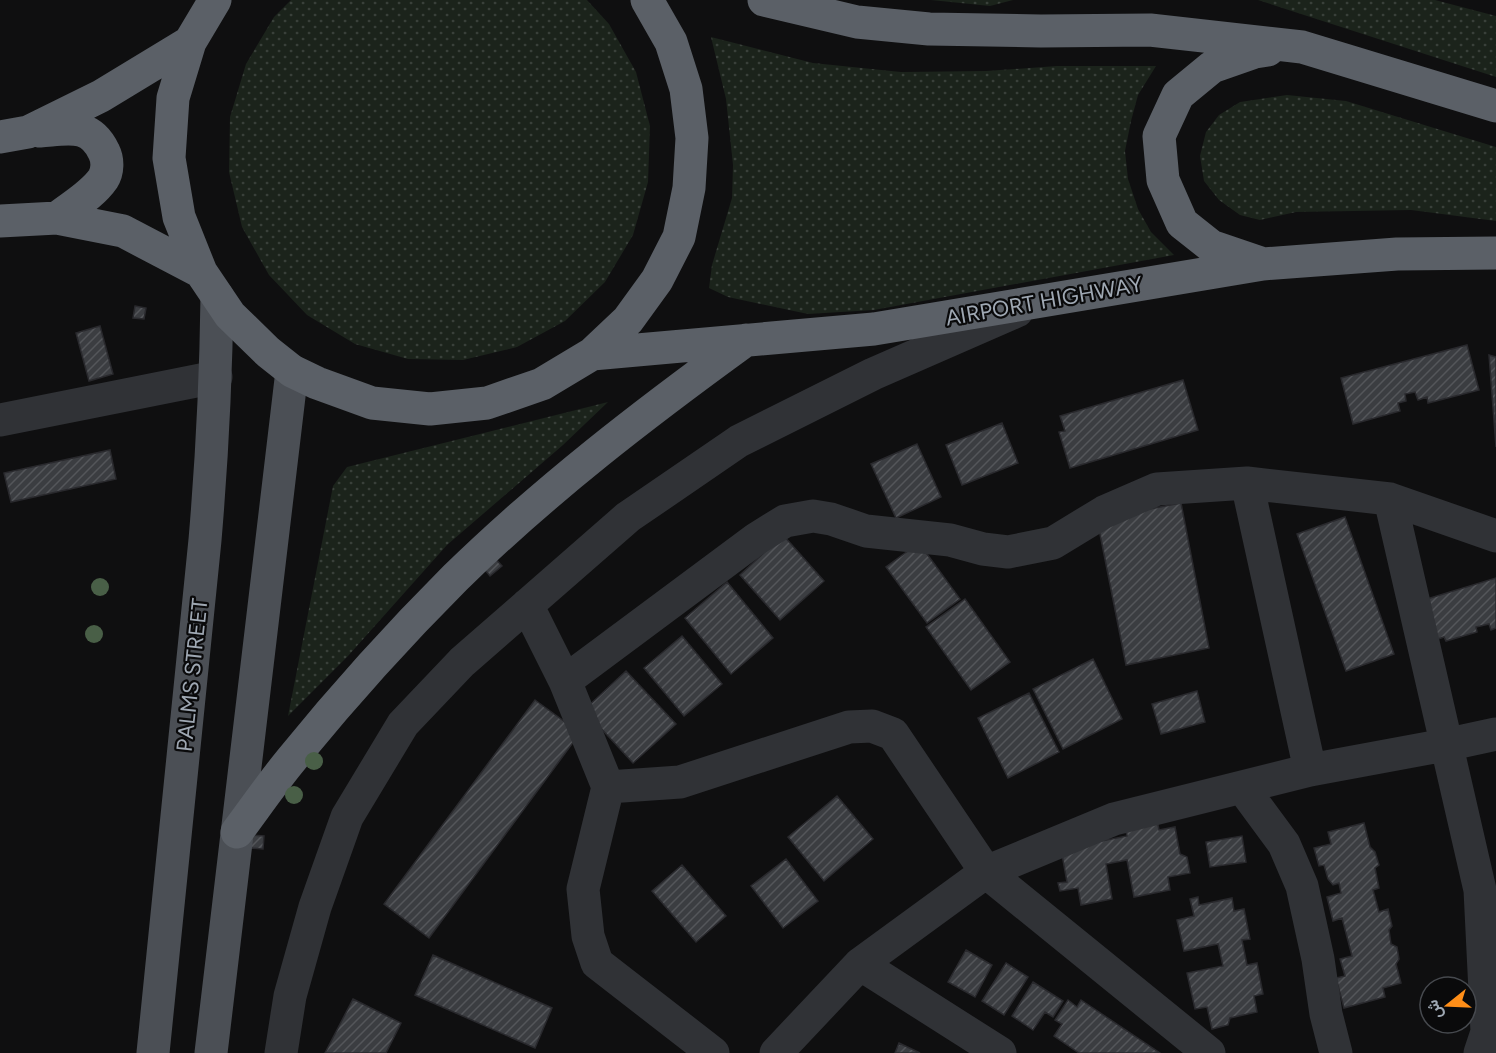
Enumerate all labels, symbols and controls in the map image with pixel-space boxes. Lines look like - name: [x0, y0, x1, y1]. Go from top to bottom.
- street label: AIRPORT HIGHWAY: [943, 270, 1145, 332]
- street label: PALMS STREET: [171, 597, 213, 753]
- north arrow: [1418, 975, 1478, 1035]
- text: ش: [1422, 997, 1446, 1022]

